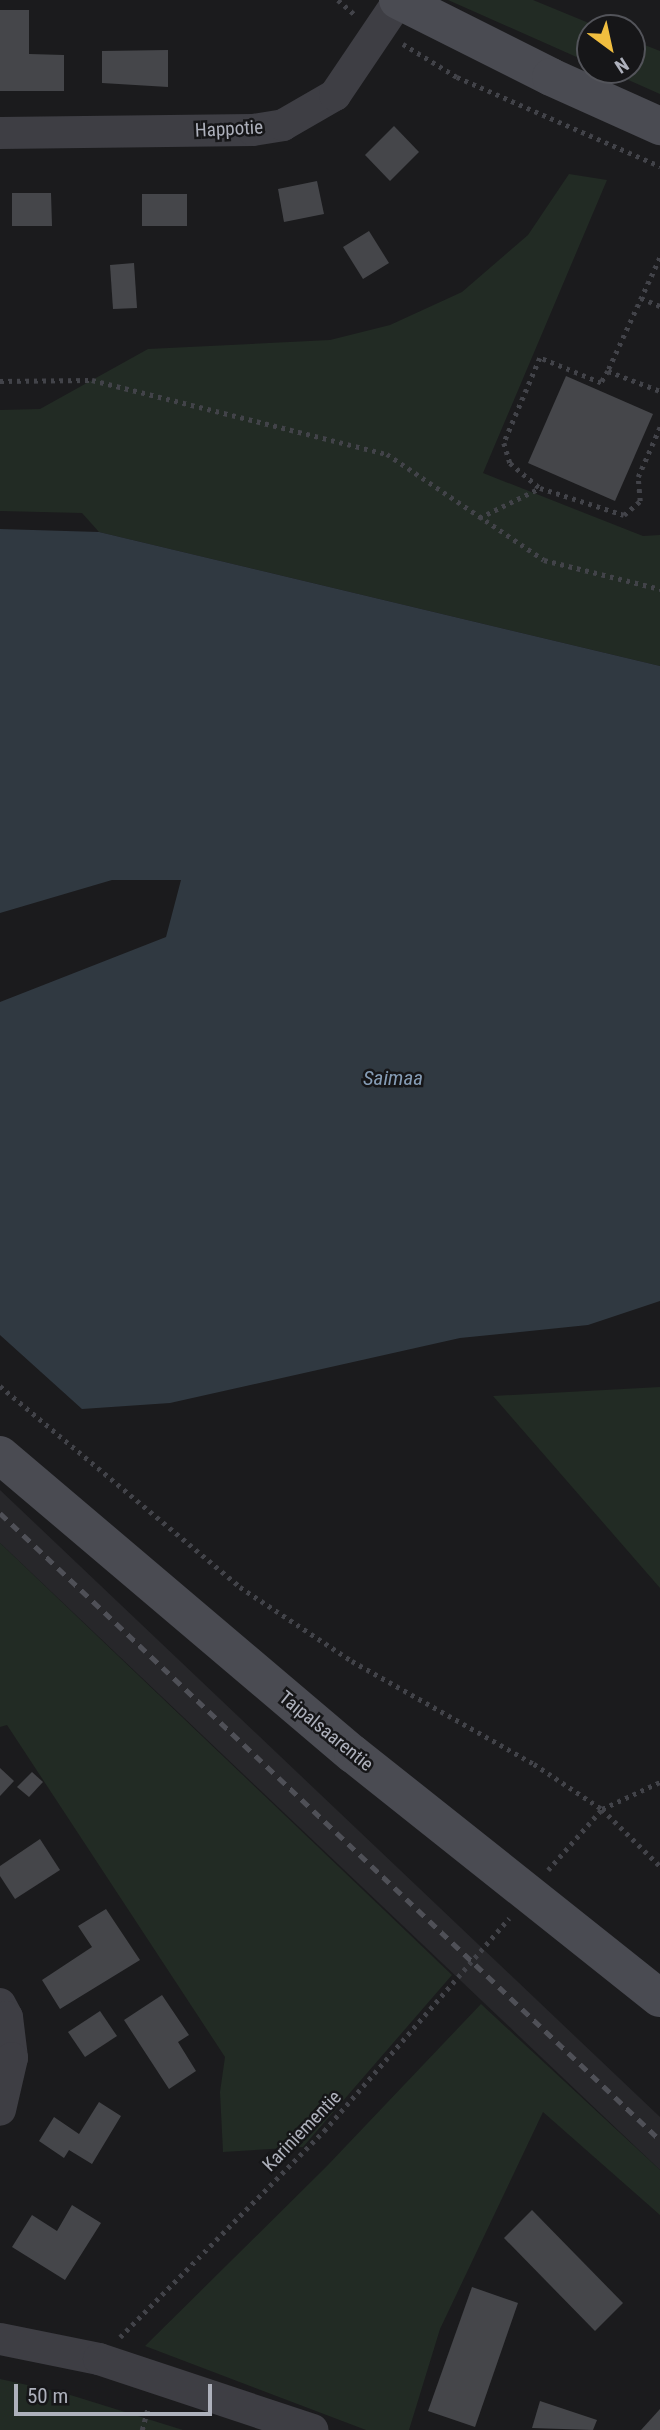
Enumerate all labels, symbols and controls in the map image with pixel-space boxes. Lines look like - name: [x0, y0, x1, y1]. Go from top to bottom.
- north arrow: [576, 14, 646, 84]
- text: N: [610, 53, 633, 78]
- street label: Happotie: [194, 116, 264, 142]
- water label: Saimaa: [363, 1065, 423, 1091]
- street label: Taipalsaarentie: [274, 1686, 378, 1776]
- street label: Kariniementie: [258, 2086, 346, 2176]
- scale bar: [18, 2370, 215, 2414]
- text: 50 m: [27, 2384, 68, 2408]

